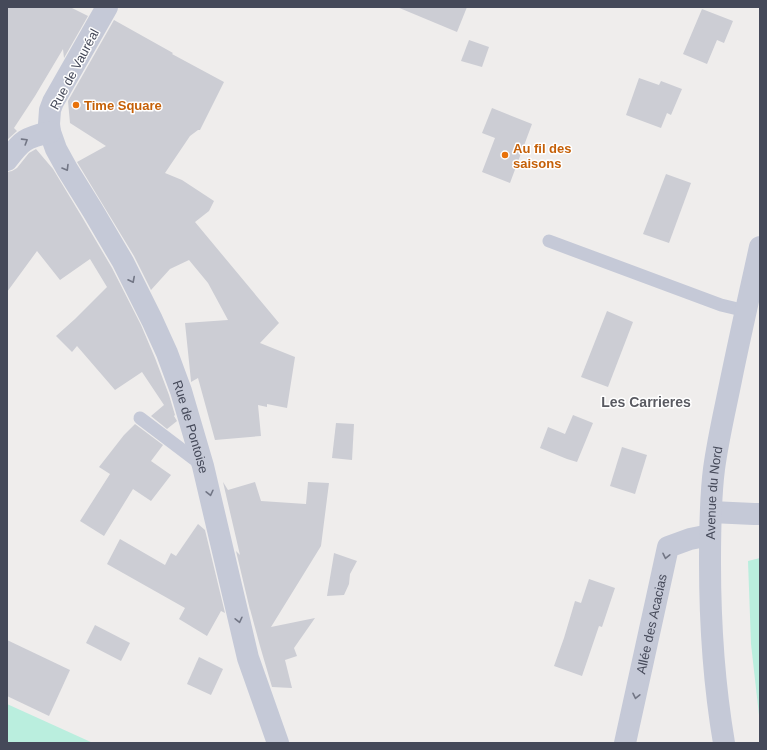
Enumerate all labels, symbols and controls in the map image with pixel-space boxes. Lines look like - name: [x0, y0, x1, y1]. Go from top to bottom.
- street label: Rue de Vauréal: [47, 26, 102, 112]
- place label: Time Square: [84, 98, 162, 113]
- marker: Time Square: [71, 100, 81, 110]
- one-way arrow: [21, 139, 28, 146]
- place label: Au fil des saisons: [513, 141, 572, 171]
- marker: Au fil des saisons: [500, 150, 510, 160]
- one-way arrow: [61, 164, 69, 171]
- one-way arrow: [127, 276, 134, 283]
- street label: Rue de Pontoise: [170, 378, 211, 475]
- district label: Les Carrieres: [601, 394, 691, 410]
- street label: Avenue du Nord: [703, 445, 725, 540]
- one-way arrow: [205, 490, 213, 497]
- one-way arrow: [663, 552, 671, 559]
- street label: Allée des Acacias: [633, 572, 670, 675]
- one-way arrow: [235, 617, 243, 623]
- one-way arrow: [632, 693, 640, 700]

